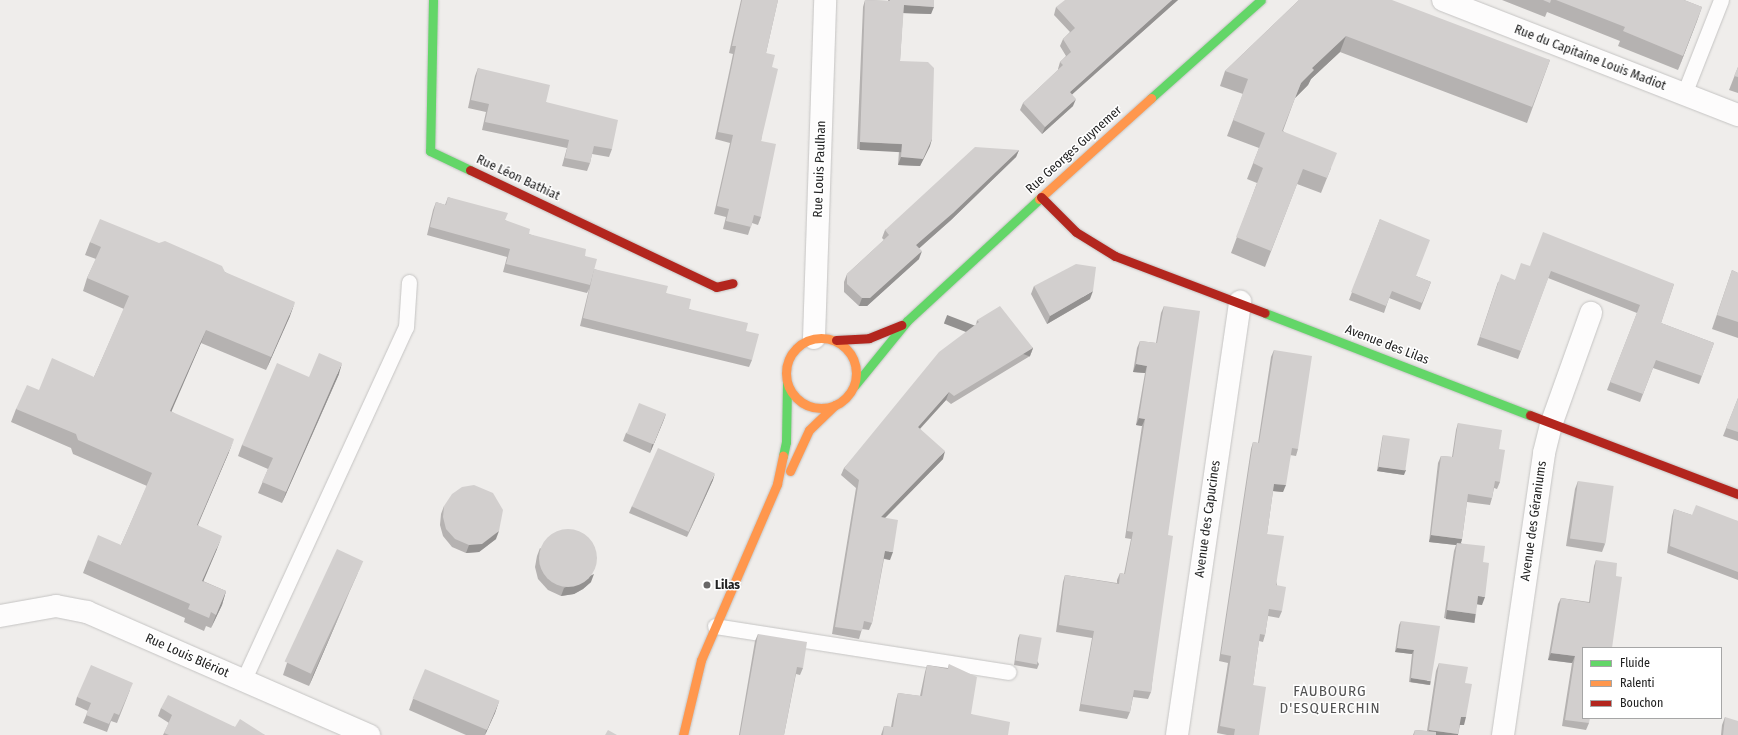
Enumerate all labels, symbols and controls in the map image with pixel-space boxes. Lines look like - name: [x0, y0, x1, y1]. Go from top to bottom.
- street label: Rue du Capitaine Louis Madiot: [1512, 22, 1668, 94]
- street label: Rue Georges Guynemer: [1023, 103, 1125, 197]
- street label: Rue Louis Paulhan: [811, 120, 829, 218]
- street label: Rue Léon Bathiat: [474, 152, 562, 204]
- street label: Avenue des Lilas: [1343, 322, 1431, 368]
- street label: Avenue des Capucines: [1192, 459, 1224, 579]
- street label: Avenue des Géraniums: [1518, 460, 1550, 582]
- place label: Lilas: [715, 577, 740, 593]
- marker: Lilas: [702, 580, 712, 590]
- street label: Rue Louis Blériot: [143, 631, 231, 681]
- legend: [1582, 647, 1722, 719]
- text: Fluide: [1620, 656, 1650, 670]
- text: Ralenti: [1620, 676, 1655, 690]
- district label: FAUBOURG D'ESQUERCHIN: [1279, 682, 1381, 717]
- text: Bouchon: [1620, 696, 1663, 710]

